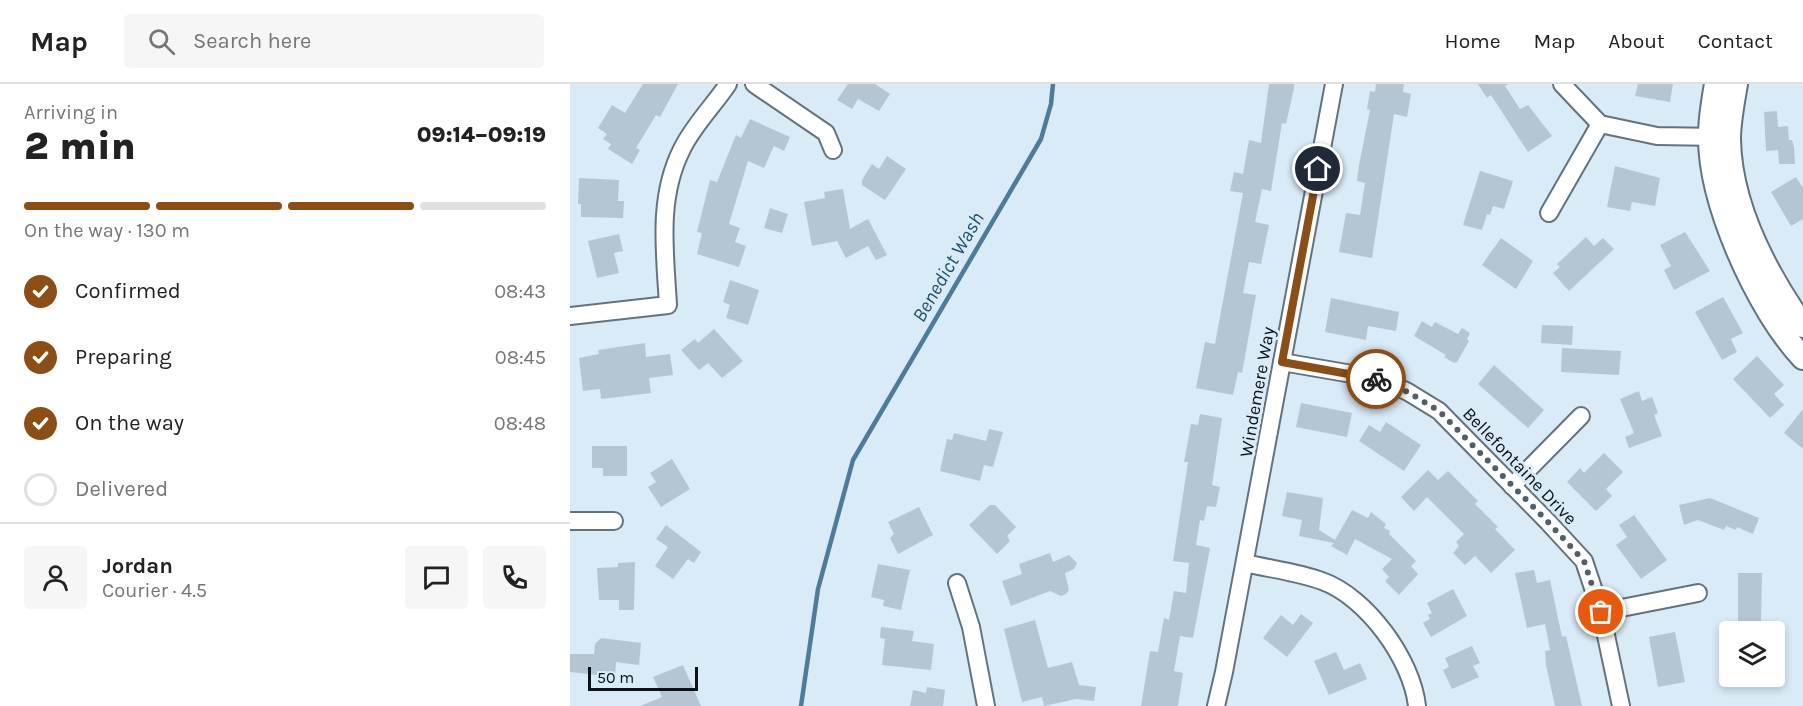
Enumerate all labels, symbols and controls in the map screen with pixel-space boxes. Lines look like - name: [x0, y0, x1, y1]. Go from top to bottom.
- search box: [124, 14, 544, 68]
- text: Map: [30, 25, 88, 58]
- icon: search: [145, 25, 178, 58]
- text: Search here: [193, 28, 311, 54]
- text: Home: [1445, 29, 1501, 53]
- text: Map: [1534, 29, 1575, 53]
- text: About: [1608, 29, 1665, 53]
- text: Contact: [1698, 29, 1773, 53]
- text: Arriving in: [24, 101, 118, 124]
- text: 09:14–09:19: [417, 122, 546, 148]
- text: 2 min: [24, 123, 136, 169]
- pin: [1292, 143, 1343, 194]
- icon: home: [1301, 152, 1334, 185]
- water label: Benedict Wash: [907, 208, 989, 326]
- text: On the way · 130 m: [24, 219, 190, 242]
- icon: check: [24, 275, 57, 308]
- text: Confirmed: [75, 278, 181, 304]
- text: 08:43: [494, 280, 546, 303]
- street label: Windemere Way: [1235, 324, 1279, 459]
- icon: check: [24, 341, 57, 374]
- text: Preparing: [75, 344, 172, 370]
- text: 08:45: [495, 346, 546, 369]
- courier: [1346, 349, 1406, 409]
- icon: bike: [1360, 363, 1393, 396]
- street label: Bellefontaine Drive: [1458, 403, 1582, 529]
- icon: check: [24, 407, 57, 440]
- text: On the way: [75, 410, 184, 436]
- text: 08:48: [494, 412, 546, 435]
- text: Delivered: [75, 476, 168, 502]
- button: person: [24, 546, 87, 609]
- button: chat: [405, 546, 468, 609]
- button: phone: [483, 546, 546, 609]
- text: Jordan: [102, 553, 173, 579]
- text: Courier · 4.5: [102, 579, 207, 602]
- pin: [1575, 586, 1626, 637]
- icon: bag: [1584, 595, 1617, 628]
- map controls: [1719, 621, 1785, 687]
- button: layers: [1719, 621, 1785, 687]
- scale bar: [588, 664, 698, 692]
- text: 50 m: [597, 668, 634, 687]

